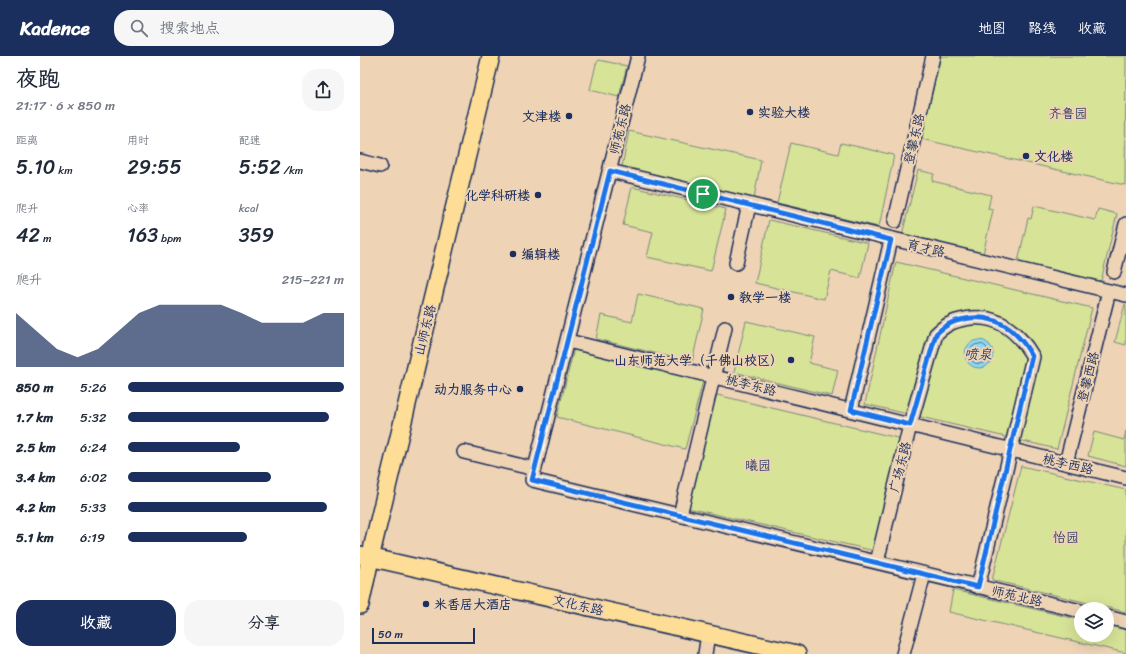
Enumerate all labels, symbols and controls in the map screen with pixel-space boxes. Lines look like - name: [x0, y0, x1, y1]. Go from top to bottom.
- search box: [114, 10, 394, 46]
- text: Kadence: [20, 12, 90, 45]
- text: 搜索地点: [160, 15, 220, 41]
- text: 地图: [978, 16, 1006, 41]
- text: 路线: [1028, 16, 1056, 41]
- text: 收藏: [1078, 16, 1106, 41]
- icon: search: [128, 17, 150, 39]
- text: 夜跑: [16, 59, 60, 98]
- button: share: [302, 69, 344, 111]
- text: 21:17 · 6 × 850 m: [16, 94, 115, 117]
- street label: 师苑东路: [603, 101, 637, 157]
- place label: 实验大楼: [758, 101, 810, 124]
- park label: 齐鲁园: [1048, 102, 1088, 125]
- place label: 文津楼: [522, 105, 561, 128]
- marker: 实验大楼: [745, 107, 755, 117]
- marker: 文津楼: [564, 111, 574, 121]
- street label: 登攀东路: [897, 111, 931, 167]
- text: 距离: [16, 131, 38, 150]
- text: 用时: [127, 131, 149, 150]
- text: 配速: [239, 131, 261, 150]
- place label: 文化楼: [1034, 145, 1073, 168]
- text: 5.10: [16, 150, 55, 185]
- text: 29:55: [127, 150, 182, 185]
- text: 5:52: [239, 150, 281, 185]
- marker: 文化楼: [1021, 151, 1031, 161]
- text: km: [55, 161, 73, 180]
- text: /km: [281, 161, 303, 180]
- pin: [686, 177, 720, 211]
- icon: arrive: [692, 183, 714, 205]
- place label: 化学科研楼: [465, 184, 530, 207]
- marker: 化学科研楼: [533, 190, 543, 200]
- text: 爬升: [16, 199, 38, 218]
- text: 心率: [127, 199, 149, 218]
- text: kcal: [239, 199, 259, 218]
- text: 42: [16, 218, 40, 253]
- text: 163: [127, 218, 158, 253]
- text: 359: [239, 218, 274, 253]
- text: m: [40, 229, 51, 248]
- text: bpm: [158, 229, 181, 248]
- street label: 育才路: [904, 232, 948, 264]
- place label: 编辑楼: [521, 243, 560, 266]
- marker: 编辑楼: [508, 249, 518, 259]
- text: 爬升: [16, 268, 42, 291]
- text: 215–221 m: [282, 268, 344, 291]
- place label: 教学一楼: [739, 286, 791, 309]
- marker: 教学一楼: [726, 292, 736, 302]
- street label: 山师东路: [408, 302, 442, 358]
- water label: 喷泉: [964, 342, 992, 367]
- place label: 山东师范大学（千佛山校区）: [614, 349, 783, 372]
- street label: 登攀西路: [1071, 349, 1105, 405]
- marker: 山东师范大学（千佛山校区）: [786, 355, 796, 365]
- street label: 桃李东路: [723, 368, 779, 402]
- text: 850 m: [16, 376, 53, 399]
- text: 5:26: [80, 376, 107, 399]
- place label: 动力服务中心: [434, 378, 512, 401]
- marker: 动力服务中心: [515, 384, 525, 394]
- text: 1.7 km: [16, 406, 53, 429]
- text: 5:32: [80, 406, 107, 429]
- text: 2.5 km: [16, 436, 56, 459]
- text: 6:24: [80, 436, 107, 459]
- street label: 广场东路: [883, 439, 917, 495]
- street label: 桃李西路: [1040, 447, 1096, 481]
- park label: 曦园: [745, 454, 771, 477]
- text: 3.4 km: [16, 466, 55, 489]
- text: 6:02: [80, 466, 107, 489]
- text: 4.2 km: [16, 496, 56, 519]
- text: 5:33: [80, 496, 106, 519]
- text: 5.1 km: [16, 526, 54, 549]
- text: 6:19: [80, 526, 105, 549]
- park label: 怡园: [1053, 526, 1079, 549]
- street label: 师苑北路: [989, 579, 1045, 613]
- street label: 文化东路: [550, 588, 606, 622]
- place label: 米香居大酒店: [434, 593, 512, 616]
- marker: 米香居大酒店: [421, 599, 431, 609]
- button: 收藏: [16, 600, 176, 646]
- button: 分享: [184, 600, 344, 646]
- map controls: [1074, 602, 1114, 642]
- button: layers: [1074, 602, 1114, 642]
- text: 50 m: [378, 625, 403, 644]
- scale bar: [372, 626, 475, 645]

